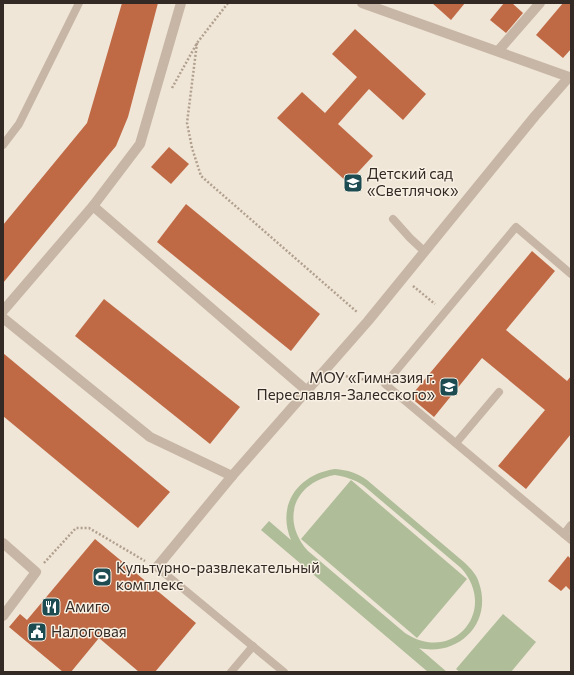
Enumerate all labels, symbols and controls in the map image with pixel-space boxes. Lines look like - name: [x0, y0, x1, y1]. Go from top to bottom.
- place label: Детский сад «Светлячок»: [367, 164, 459, 199]
- school or university icon: Детский сад «Светлячок»: [342, 172, 364, 194]
- place label: МОУ «Гимназия г. Переславля-Залесского»: [256, 368, 435, 403]
- school or university icon: МОУ «Гимназия г. Переславля-Залесского»: [438, 376, 460, 398]
- place label: Культурно-развлекательный комплекс: [116, 558, 320, 593]
- sports icon: Культурно-развлекательный комплекс: [91, 566, 113, 588]
- restaurant icon: Амиго: [40, 596, 62, 618]
- place label: Амиго: [65, 597, 110, 615]
- public building icon: Налоговая: [26, 621, 48, 643]
- place label: Налоговая: [51, 622, 127, 640]

